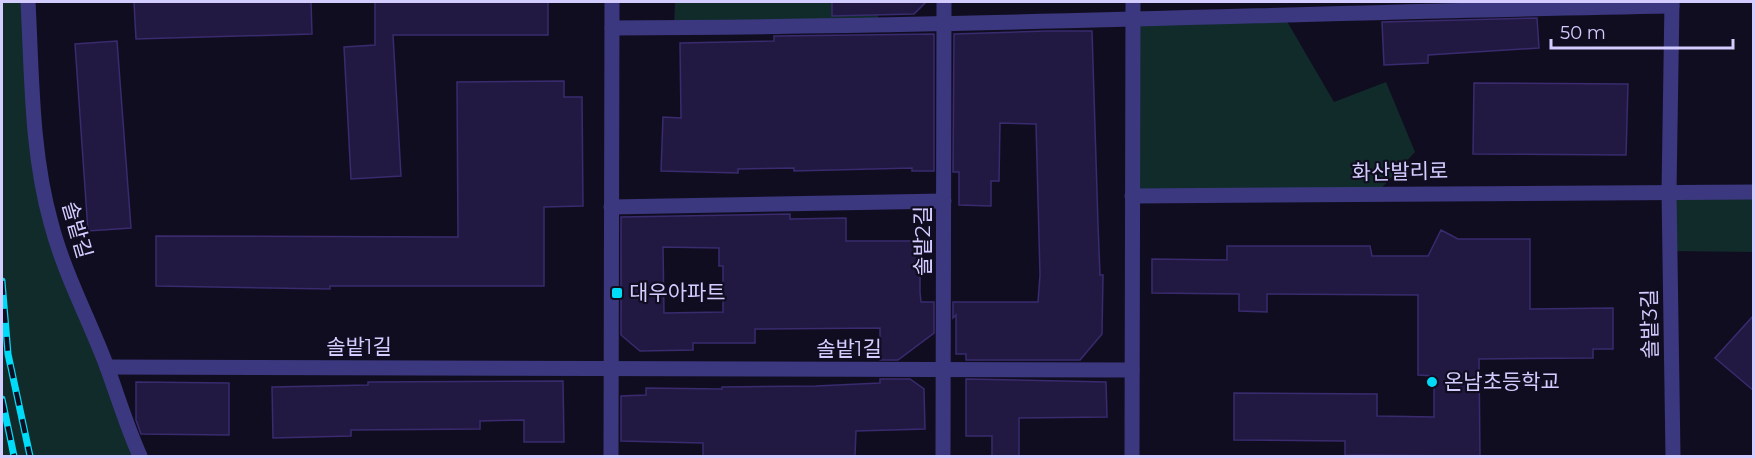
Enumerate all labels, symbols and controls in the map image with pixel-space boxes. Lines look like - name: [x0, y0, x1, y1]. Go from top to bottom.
- scale bar: [1551, 12, 1732, 50]
- text: 50 m: [1560, 22, 1606, 44]
- street label: 화산발리로: [1351, 158, 1449, 185]
- street label: 솔밭길: [57, 199, 97, 261]
- street label: 솔밭2길: [910, 206, 935, 276]
- place label: 대우아파트: [629, 280, 726, 305]
- marker: 대우아파트: [610, 286, 624, 300]
- street label: 솔밭3길: [1636, 289, 1663, 359]
- street label: 솔밭1길: [326, 334, 392, 359]
- street label: 솔밭1길: [816, 336, 882, 361]
- place label: 온남초등학교: [1444, 369, 1560, 394]
- marker: 온남초등학교: [1425, 375, 1439, 389]

